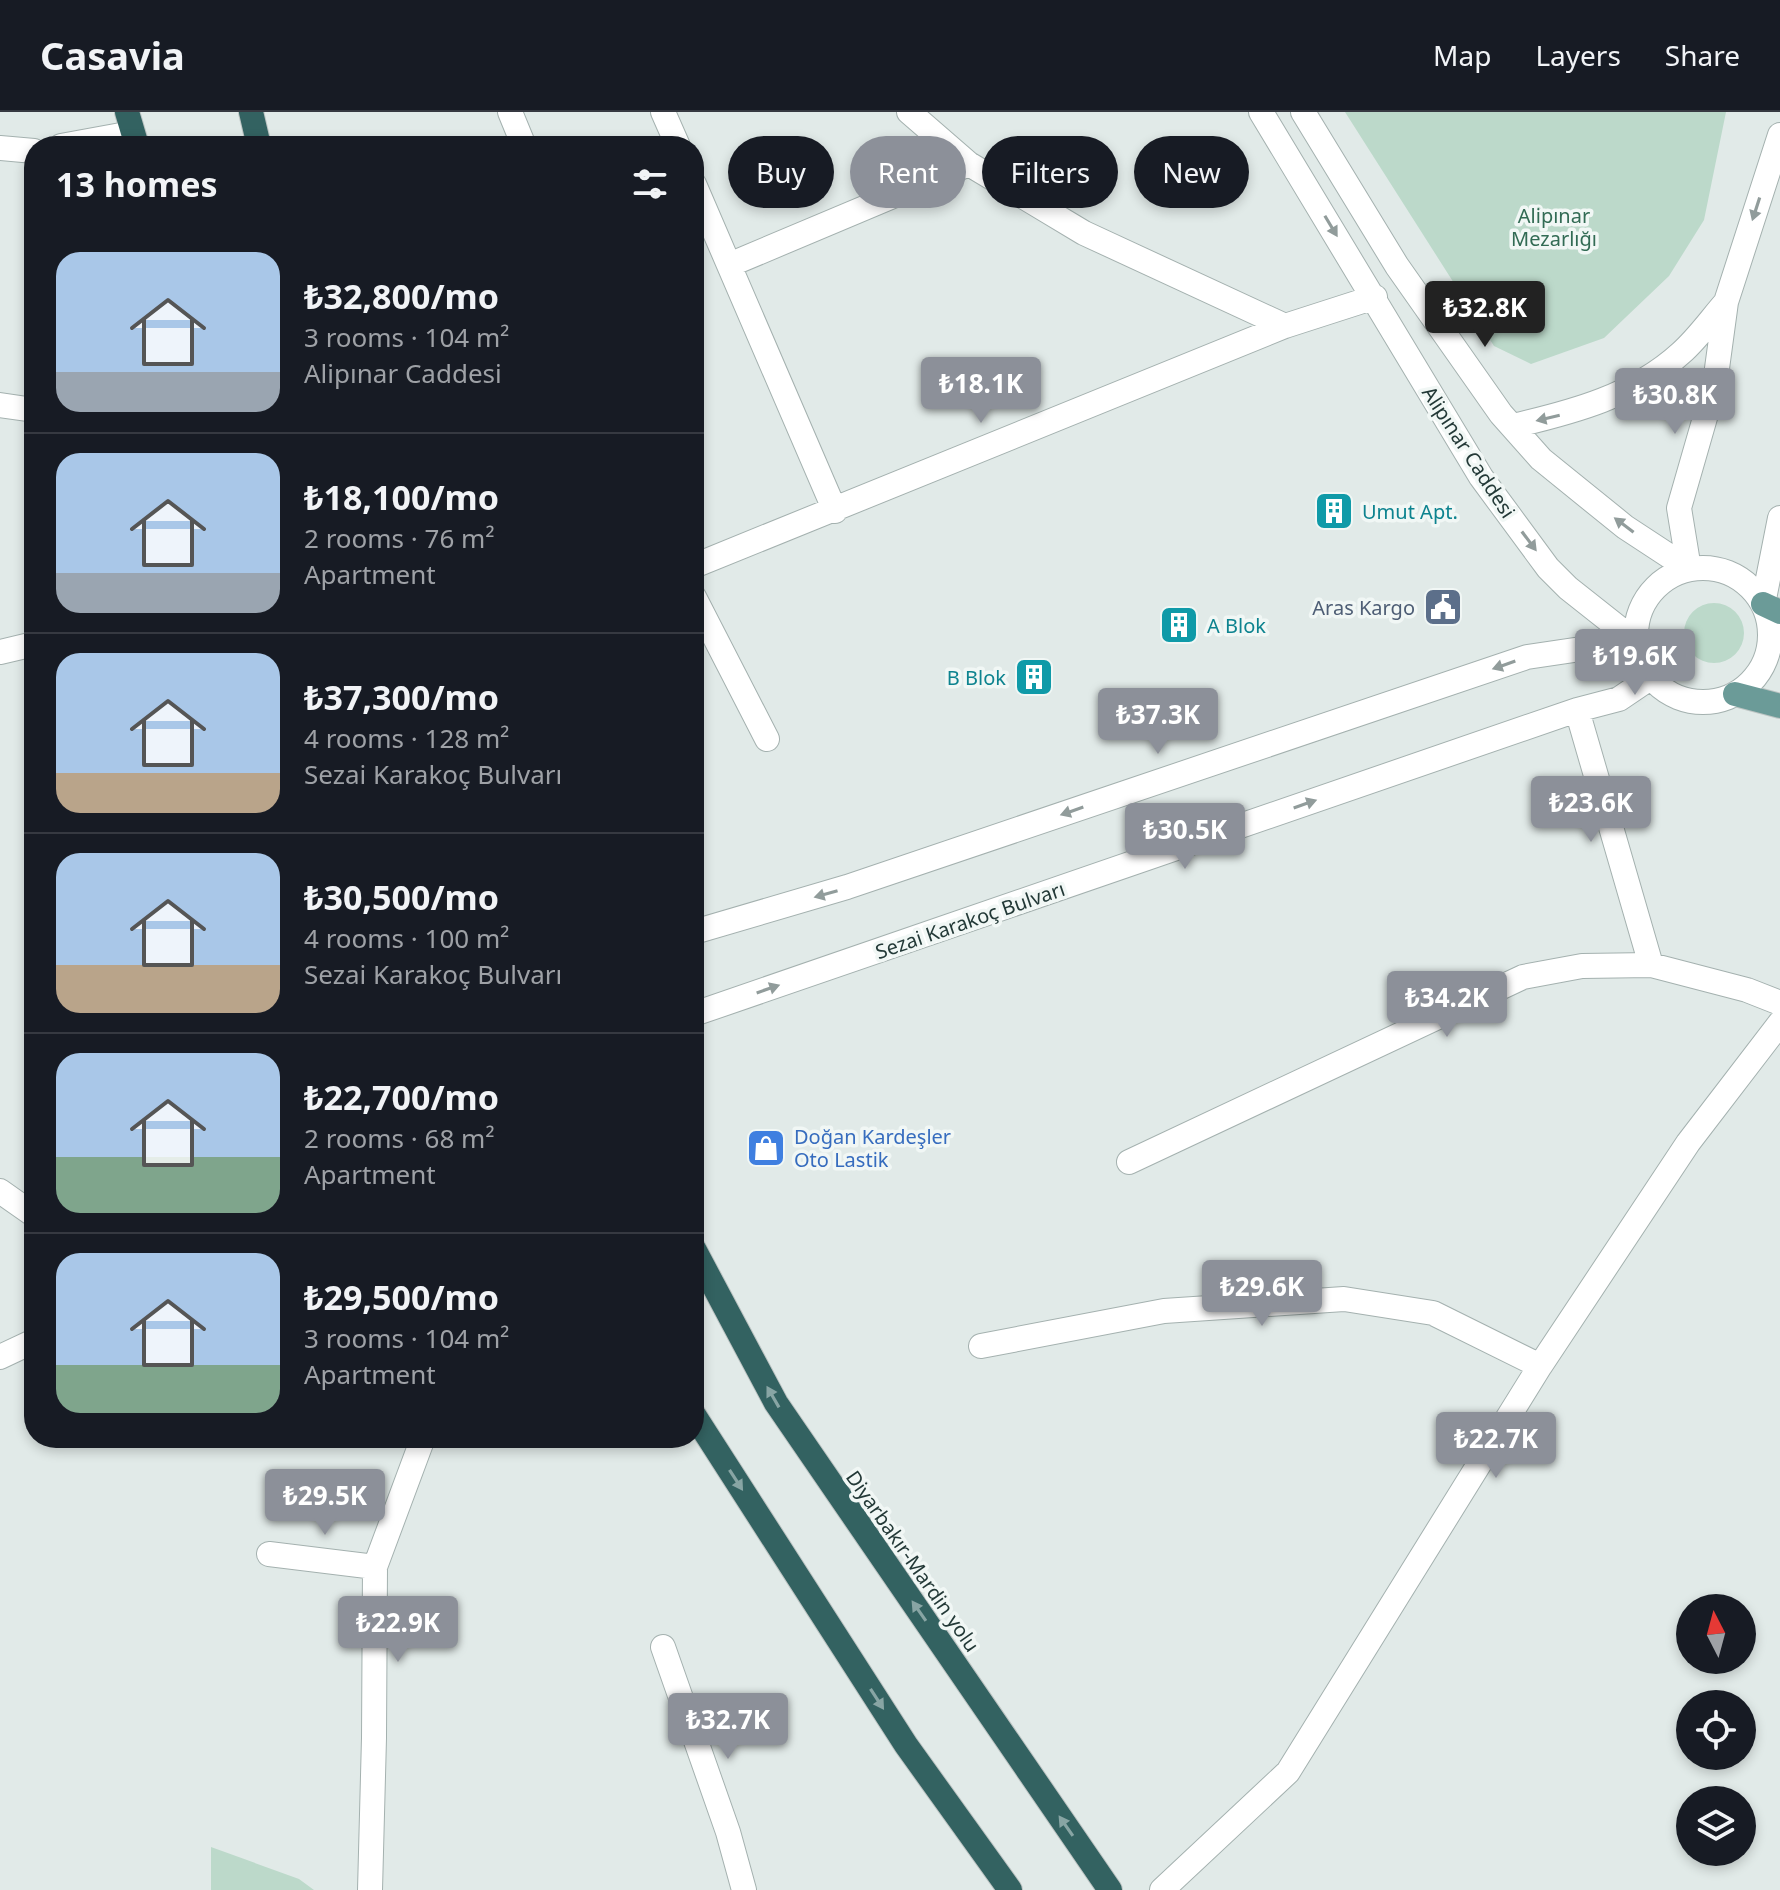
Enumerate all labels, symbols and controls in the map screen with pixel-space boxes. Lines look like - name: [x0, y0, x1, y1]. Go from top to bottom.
- text: Casavia: [40, 29, 185, 81]
- text: Map: [1433, 36, 1491, 74]
- text: Layers: [1535, 36, 1621, 74]
- text: Share: [1665, 36, 1740, 74]
- chip: Buy: [728, 136, 834, 208]
- chip: Rent: [850, 136, 966, 208]
- chip: Filters: [982, 136, 1118, 208]
- chip: New: [1134, 136, 1249, 208]
- text: 13 homes: [56, 161, 218, 207]
- icon: filters: [628, 162, 672, 206]
- one-way arrow: [1749, 197, 1762, 221]
- park label: Alipınar Mezarlığı: [1511, 202, 1597, 252]
- one-way arrow: [1324, 215, 1338, 237]
- text: ₺32,800/mo: [304, 273, 499, 319]
- pin: ₺32.8K: [1420, 281, 1550, 349]
- icon: home: [120, 284, 216, 380]
- text: ₺32.8K: [1443, 289, 1527, 325]
- text: 3 rooms · 104 m²: [304, 319, 509, 355]
- text: Alipınar Caddesi: [304, 355, 502, 391]
- pin: ₺18.1K: [916, 357, 1046, 425]
- text: ₺18.1K: [939, 365, 1023, 401]
- pin: ₺30.8K: [1610, 368, 1740, 436]
- text: ₺30.8K: [1633, 376, 1717, 412]
- street label: Alipınar Caddesi: [1416, 381, 1522, 523]
- one-way arrow: [1535, 412, 1560, 425]
- text: ₺18,100/mo: [304, 474, 499, 520]
- icon: home: [120, 485, 216, 581]
- building icon: Umut Apt.: [1313, 490, 1355, 532]
- place label: Umut Apt.: [1362, 498, 1458, 525]
- one-way arrow: [1614, 518, 1635, 534]
- text: 2 rooms · 76 m²: [304, 520, 494, 556]
- one-way arrow: [1520, 531, 1536, 551]
- text: Apartment: [304, 556, 436, 592]
- public building icon: Aras Kargo: [1422, 586, 1464, 628]
- place label: Aras Kargo: [1312, 594, 1415, 621]
- building icon: A Blok: [1158, 604, 1200, 646]
- place label: A Blok: [1207, 612, 1266, 639]
- pin: ₺19.6K: [1570, 629, 1700, 697]
- text: ₺19.6K: [1593, 637, 1677, 673]
- building icon: B Blok: [1013, 656, 1055, 698]
- one-way arrow: [1492, 660, 1516, 672]
- place label: B Blok: [947, 664, 1006, 691]
- text: ₺37,300/mo: [304, 674, 499, 720]
- icon: home: [120, 685, 216, 781]
- pin: ₺37.3K: [1093, 688, 1223, 756]
- text: ₺37.3K: [1116, 696, 1200, 732]
- text: 4 rooms · 128 m²: [304, 720, 509, 756]
- text: Sezai Karakoç Bulvarı: [304, 756, 562, 792]
- pin: ₺23.6K: [1526, 776, 1656, 844]
- text: ₺23.6K: [1549, 784, 1633, 820]
- one-way arrow: [1293, 797, 1317, 810]
- pin: ₺30.5K: [1120, 803, 1250, 871]
- one-way arrow: [1060, 805, 1084, 817]
- text: ₺30.5K: [1143, 811, 1227, 847]
- text: ₺30,500/mo: [304, 874, 499, 920]
- street label: Sezai Karakoç Bulvarı: [872, 875, 1068, 965]
- icon: home: [120, 885, 216, 981]
- one-way arrow: [813, 888, 837, 901]
- text: 4 rooms · 100 m²: [304, 920, 509, 956]
- text: Sezai Karakoç Bulvarı: [304, 956, 562, 992]
- pin: ₺34.2K: [1382, 971, 1512, 1039]
- text: ₺34.2K: [1405, 979, 1489, 1015]
- one-way arrow: [756, 982, 780, 994]
- text: ₺22,700/mo: [304, 1074, 499, 1120]
- icon: home: [120, 1085, 216, 1181]
- text: 2 rooms · 68 m²: [304, 1120, 494, 1156]
- place label: Doğan Kardeşler Oto Lastik: [794, 1123, 951, 1173]
- shop icon: Doğan Kardeşler Oto Lastik: [745, 1127, 787, 1169]
- text: Apartment: [304, 1156, 436, 1192]
- pin: ₺29.6K: [1197, 1260, 1327, 1328]
- text: ₺29.6K: [1220, 1268, 1304, 1304]
- text: ₺29,500/mo: [304, 1274, 499, 1320]
- icon: home: [120, 1285, 216, 1381]
- text: 3 rooms · 104 m²: [304, 1320, 509, 1356]
- text: Apartment: [304, 1356, 436, 1392]
- one-way arrow: [766, 1385, 780, 1408]
- pin: ₺22.7K: [1431, 1412, 1561, 1480]
- text: ₺22.7K: [1454, 1420, 1538, 1456]
- street label: Diyarbakır-Mardin yolu: [840, 1465, 986, 1657]
- pin: ₺29.5K: [260, 1469, 390, 1537]
- one-way arrow: [728, 1470, 743, 1491]
- text: ₺29.5K: [283, 1477, 367, 1513]
- north arrow: [1676, 1594, 1756, 1674]
- map controls: [1676, 1594, 1756, 1866]
- pin: ₺22.9K: [333, 1596, 463, 1664]
- one-way arrow: [912, 1601, 927, 1622]
- text: ₺22.9K: [356, 1604, 440, 1640]
- one-way arrow: [869, 1688, 883, 1710]
- button: locate: [1676, 1690, 1756, 1770]
- pin: ₺32.7K: [663, 1693, 793, 1761]
- text: ₺32.7K: [686, 1701, 770, 1737]
- button: layers: [1676, 1786, 1756, 1866]
- one-way arrow: [1059, 1815, 1074, 1836]

